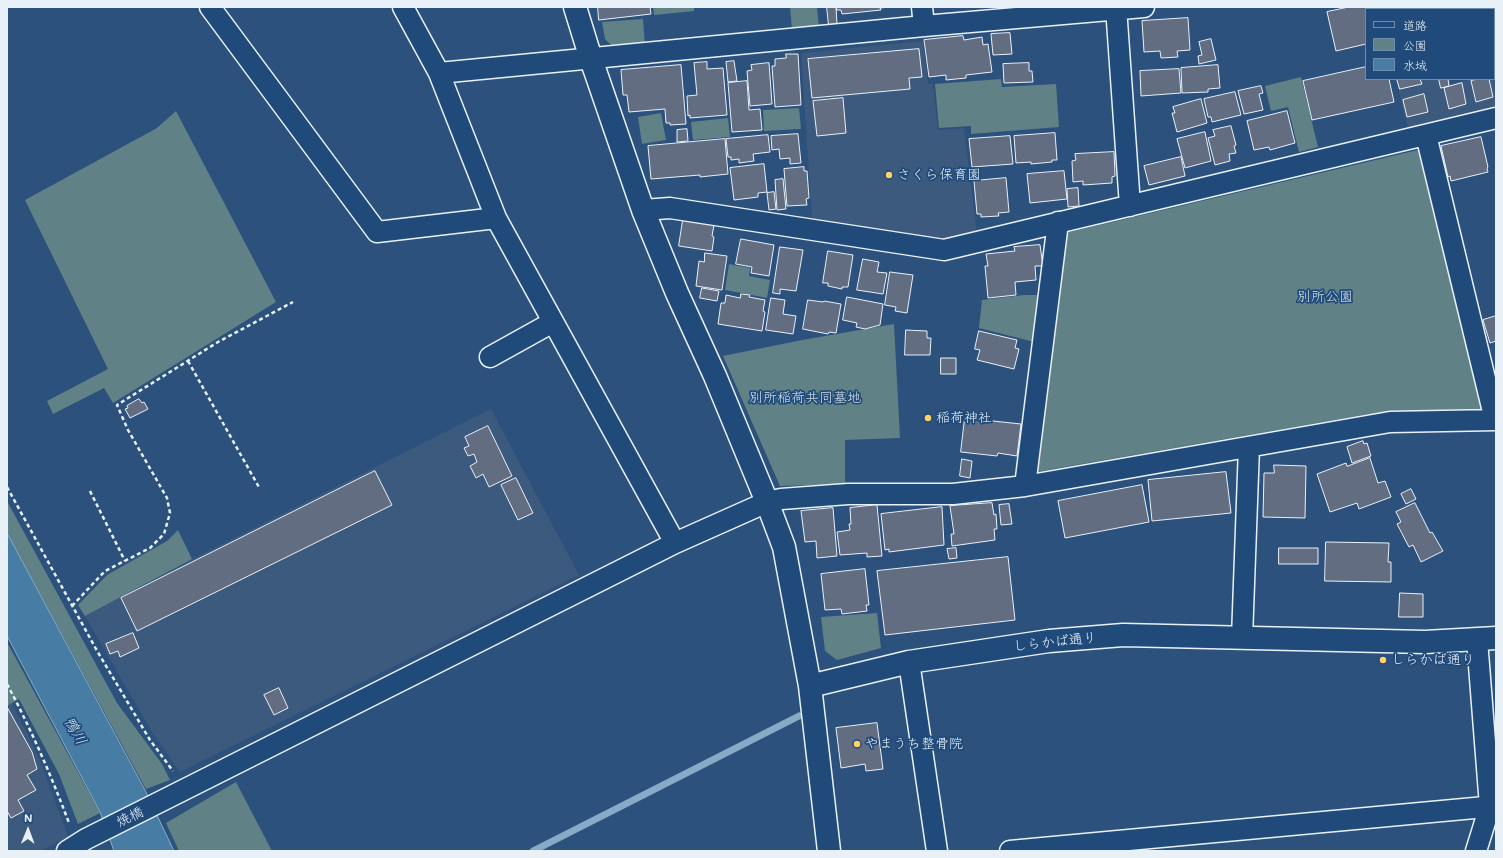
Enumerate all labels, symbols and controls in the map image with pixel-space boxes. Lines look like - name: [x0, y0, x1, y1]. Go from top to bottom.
- legend: [1365, 8, 1495, 80]
- text: 道路: [1403, 17, 1427, 33]
- text: 公園: [1403, 37, 1427, 53]
- text: 水域: [1403, 57, 1427, 73]
- place label: さくら保育園: [897, 167, 981, 183]
- marker: さくら保育園: [884, 170, 894, 180]
- park label: 別所公園: [1297, 289, 1353, 305]
- park label: 別所稲荷共同墓地: [749, 390, 861, 406]
- place label: 稲荷神社: [936, 410, 992, 426]
- marker: 稲荷神社: [923, 413, 933, 423]
- street label: しらかば通り: [1012, 629, 1098, 655]
- place label: しらかば通り: [1391, 652, 1475, 668]
- marker: しらかば通り: [1378, 655, 1388, 665]
- water label: 鴨川: [60, 714, 90, 748]
- place label: やまうち整骨院: [865, 736, 963, 752]
- marker: やまうち整骨院: [852, 739, 862, 749]
- street label: 焼橋: [114, 803, 146, 831]
- north arrow: [8, 810, 48, 850]
- text: N: [24, 810, 33, 825]

